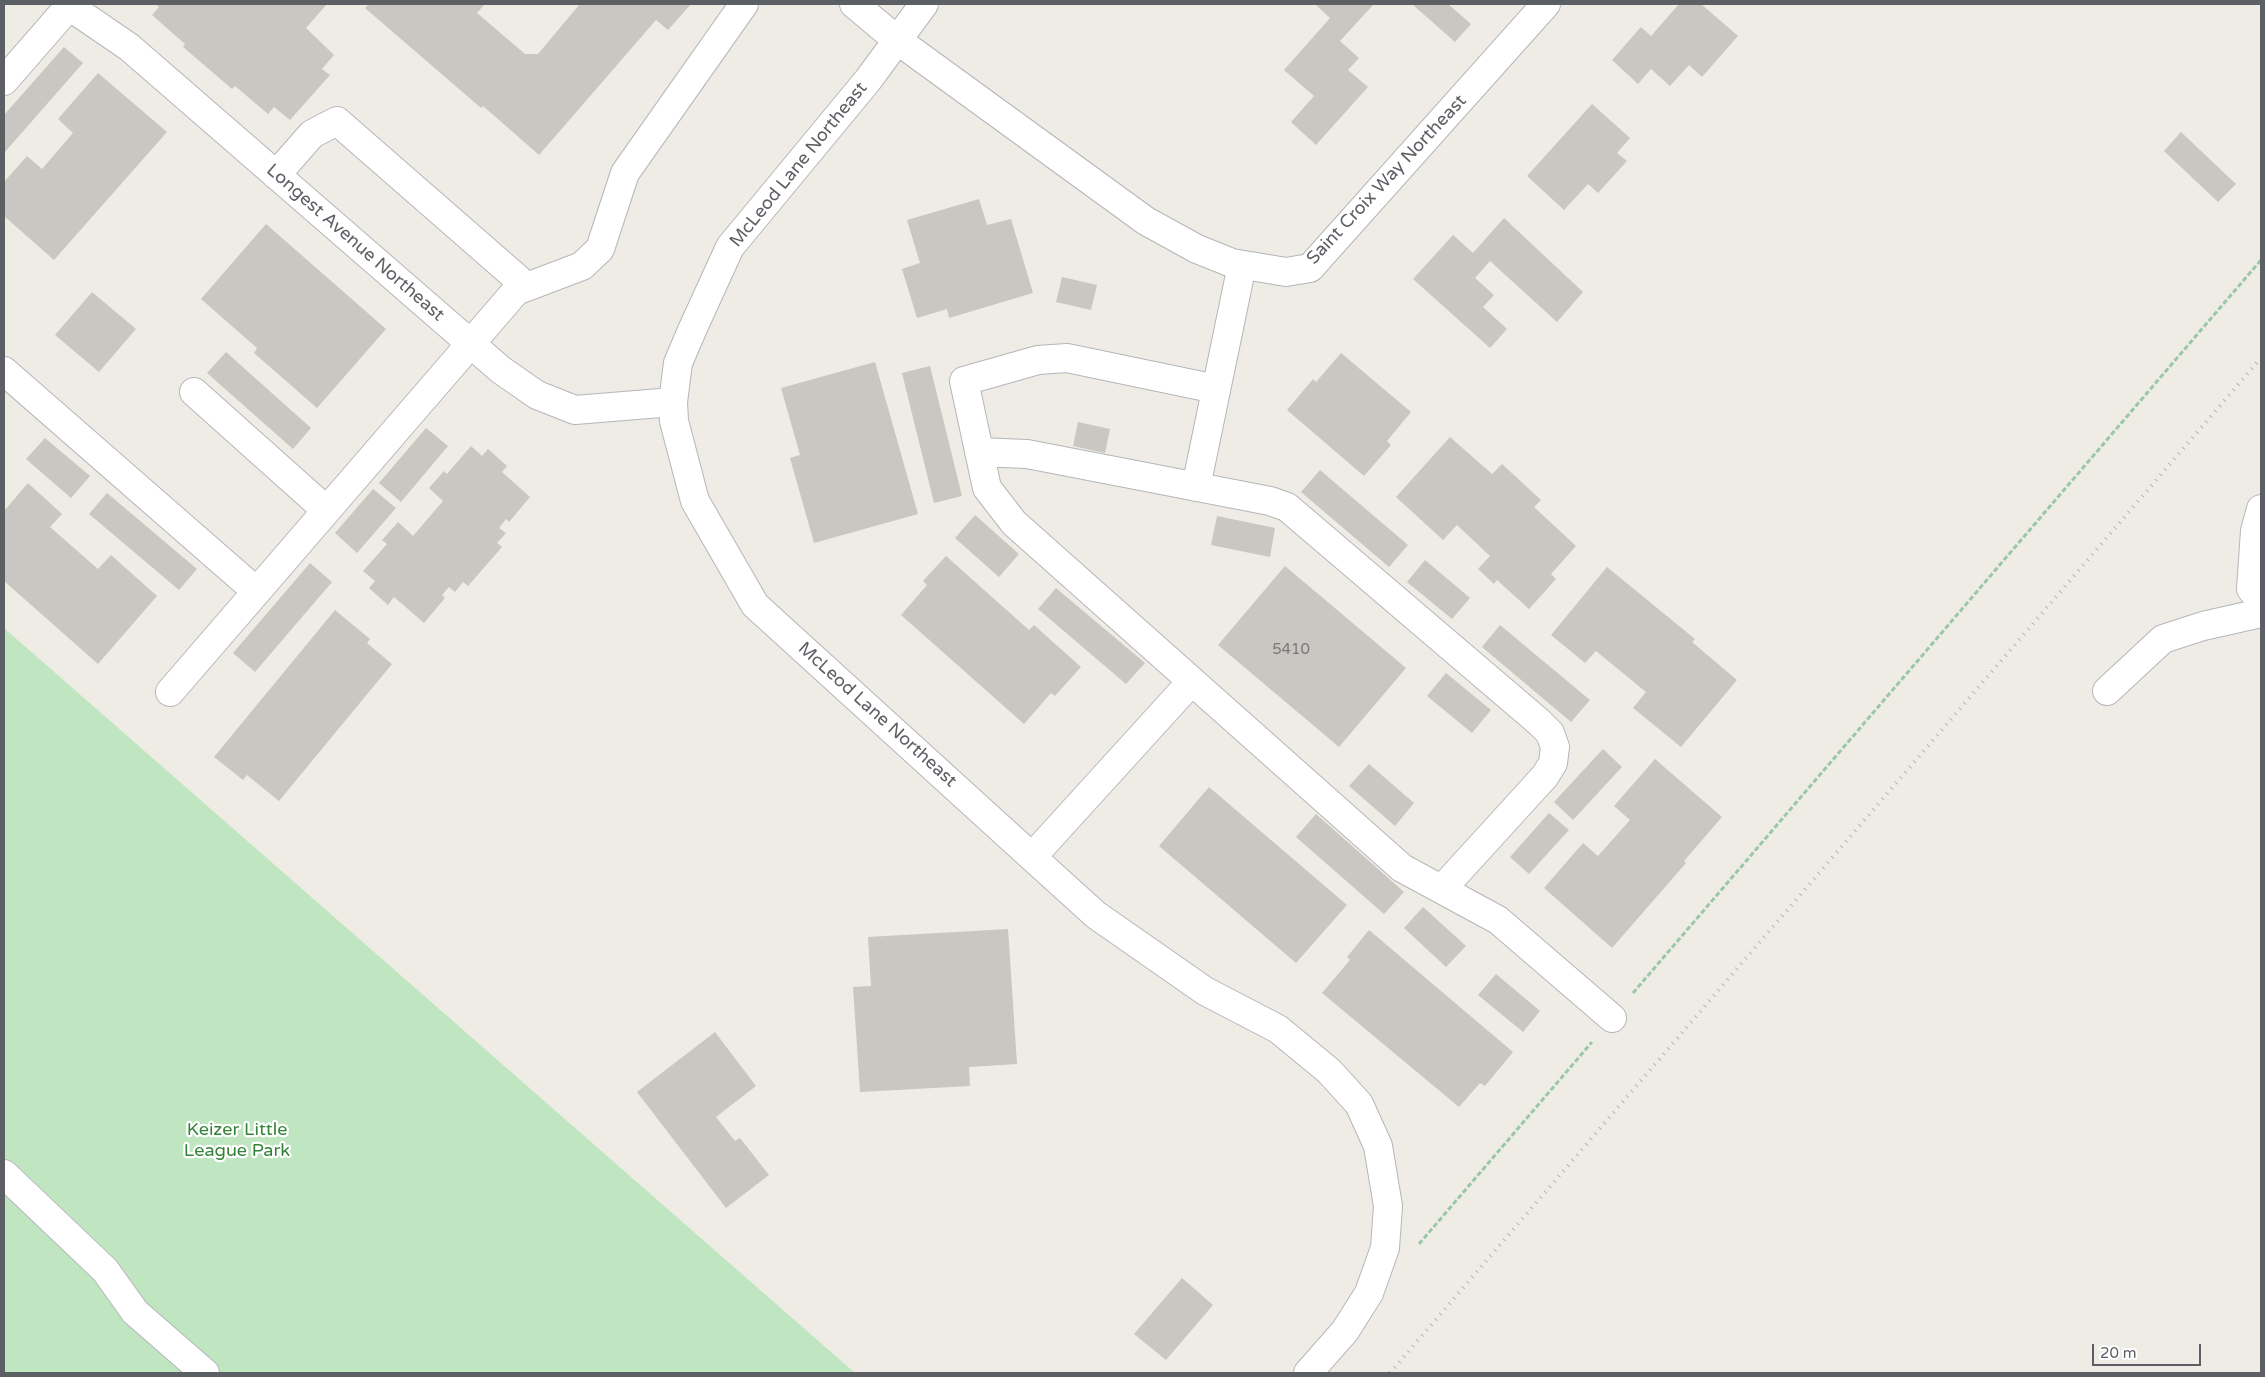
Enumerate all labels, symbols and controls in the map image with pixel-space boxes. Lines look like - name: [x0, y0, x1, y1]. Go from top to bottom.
- street label: McLeod Lane Northeast: [726, 78, 872, 252]
- street label: Saint Croix Way Northeast: [1303, 91, 1471, 269]
- street label: Longest Avenue Northeast: [262, 160, 448, 326]
- street label: McLeod Lane Northeast: [793, 638, 961, 792]
- house number: 5410: [1272, 641, 1310, 659]
- park label: Keizer Little League Park: [184, 1119, 290, 1162]
- scale bar: [2095, 1334, 2204, 1366]
- text: 20 m: [2100, 1344, 2137, 1362]

